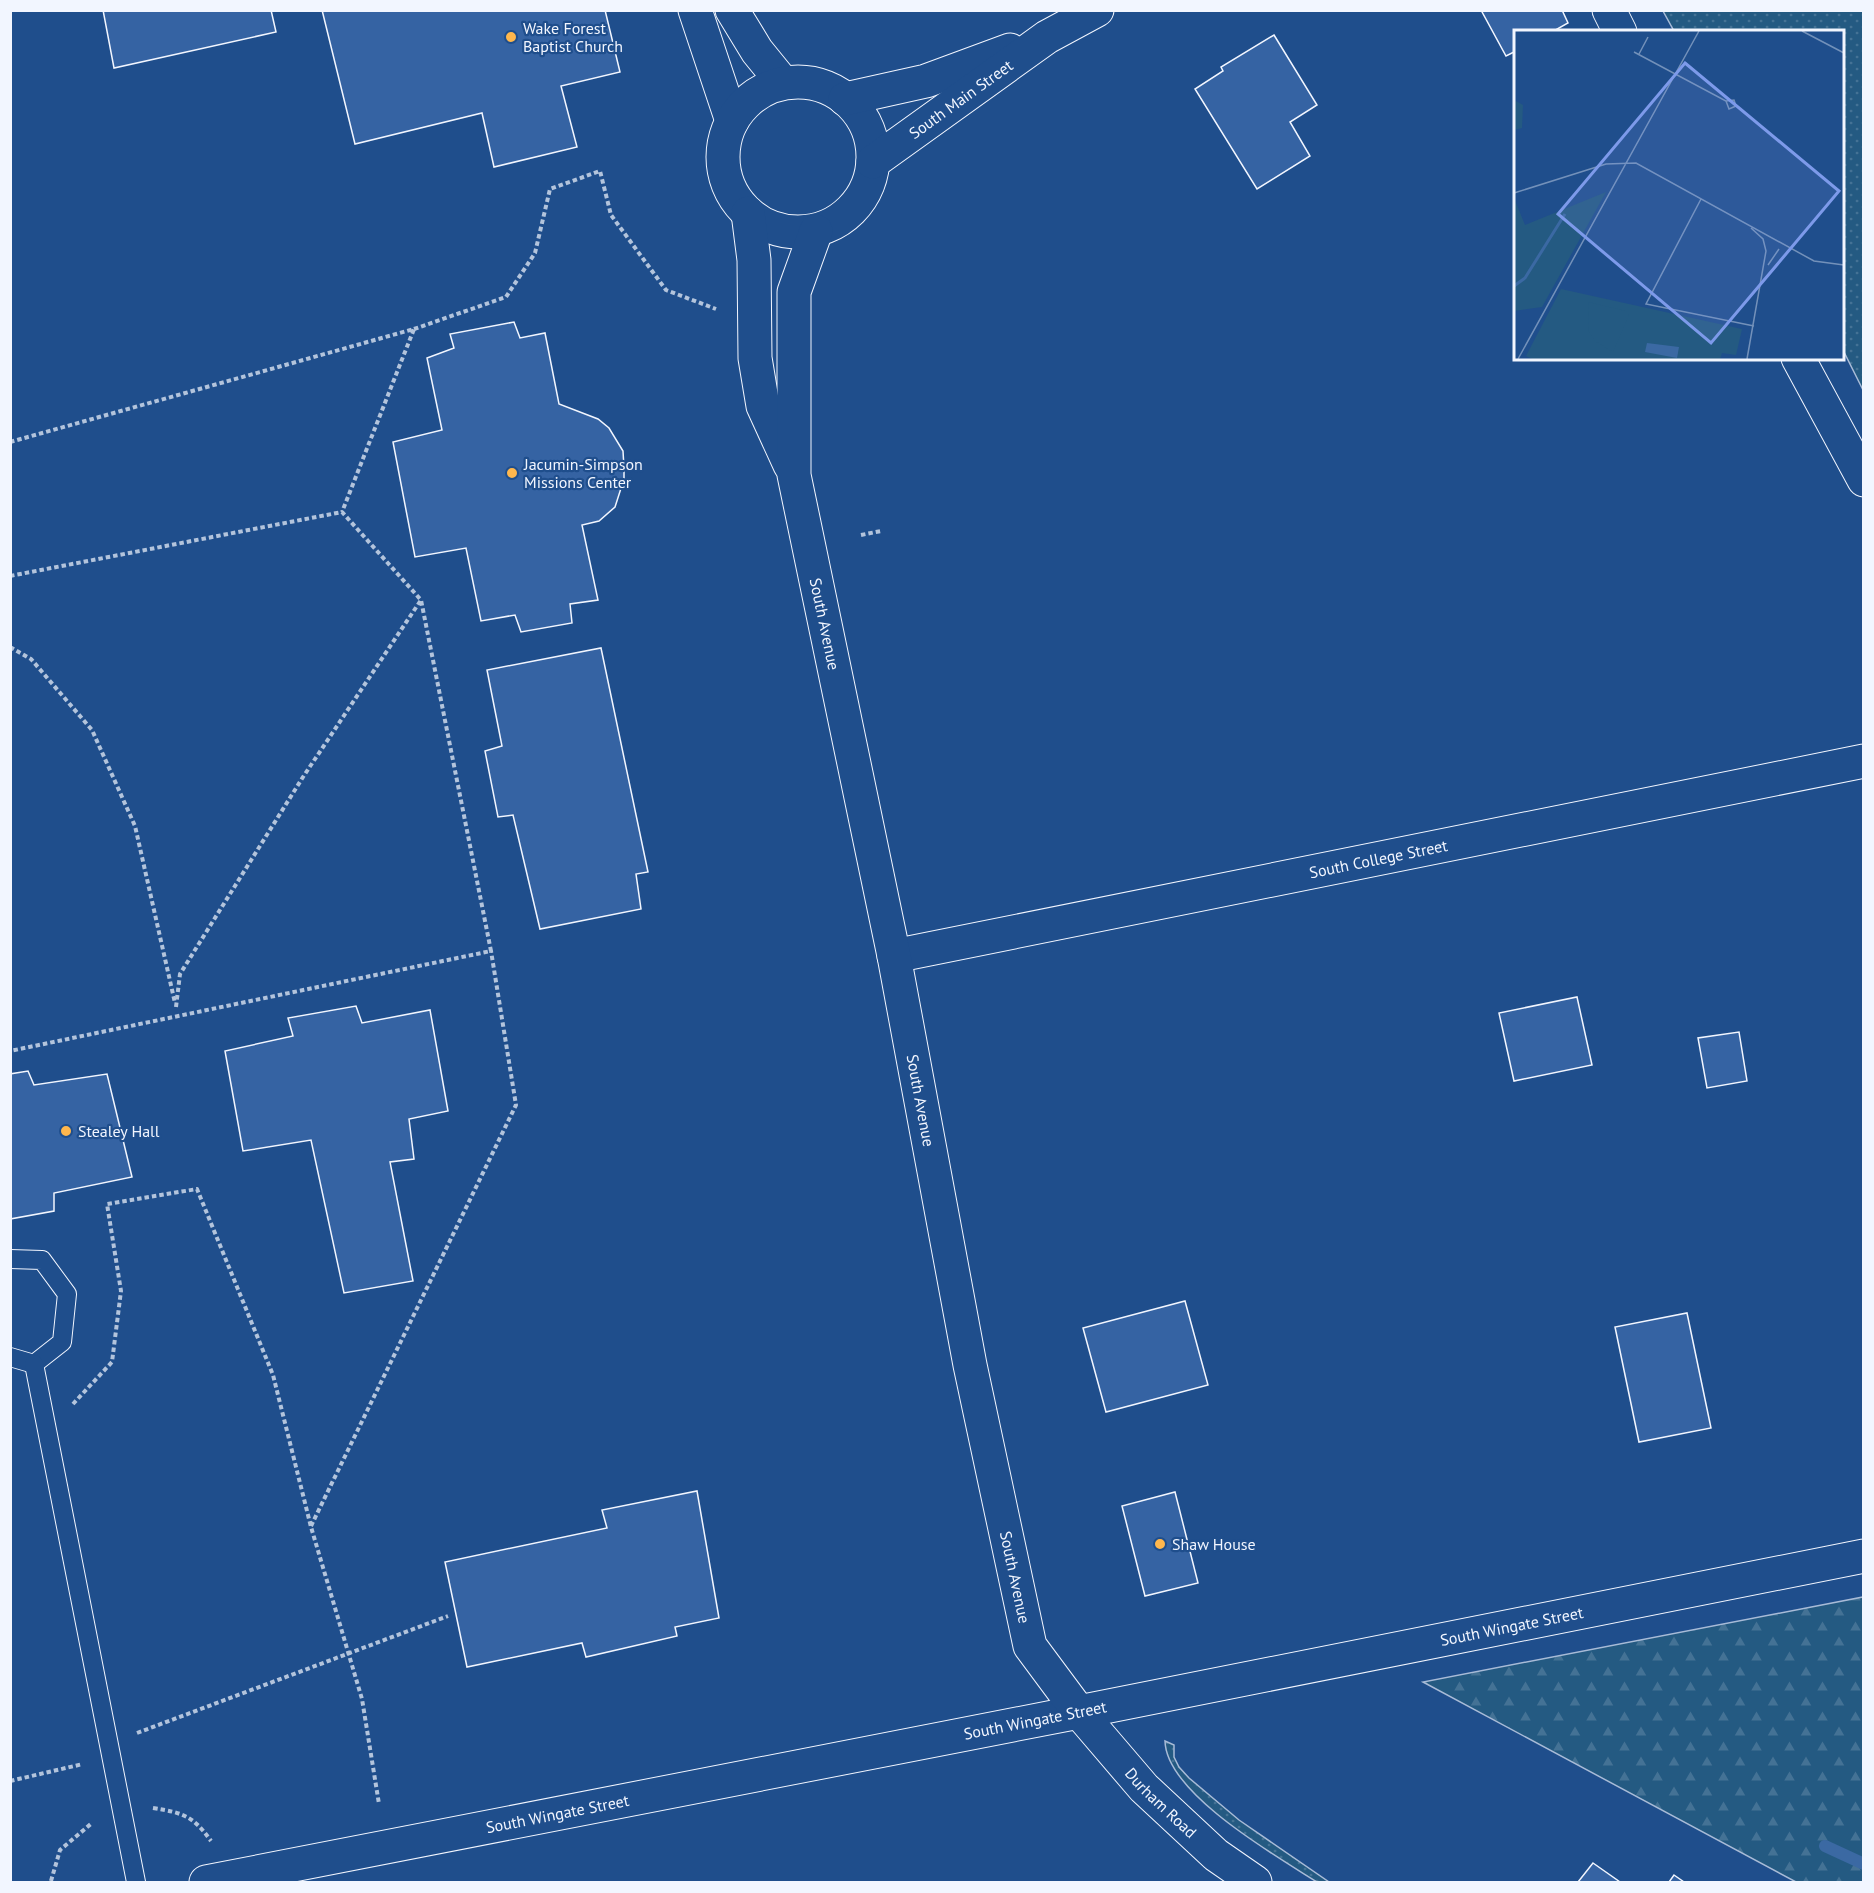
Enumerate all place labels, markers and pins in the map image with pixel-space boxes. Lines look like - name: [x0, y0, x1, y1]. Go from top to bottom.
- place label: Wake Forest Baptist Church: [523, 18, 623, 56]
- marker: Wake Forest Baptist Church: [504, 30, 518, 44]
- place label: Jacumin-Simpson Missions Center: [523, 454, 643, 492]
- marker: Jacumin-Simpson Missions Center: [505, 466, 519, 480]
- place label: Stealey Hall: [78, 1121, 160, 1141]
- marker: Stealey Hall: [59, 1124, 73, 1138]
- place label: Shaw House: [1172, 1534, 1256, 1554]
- marker: Shaw House: [1153, 1537, 1167, 1551]

